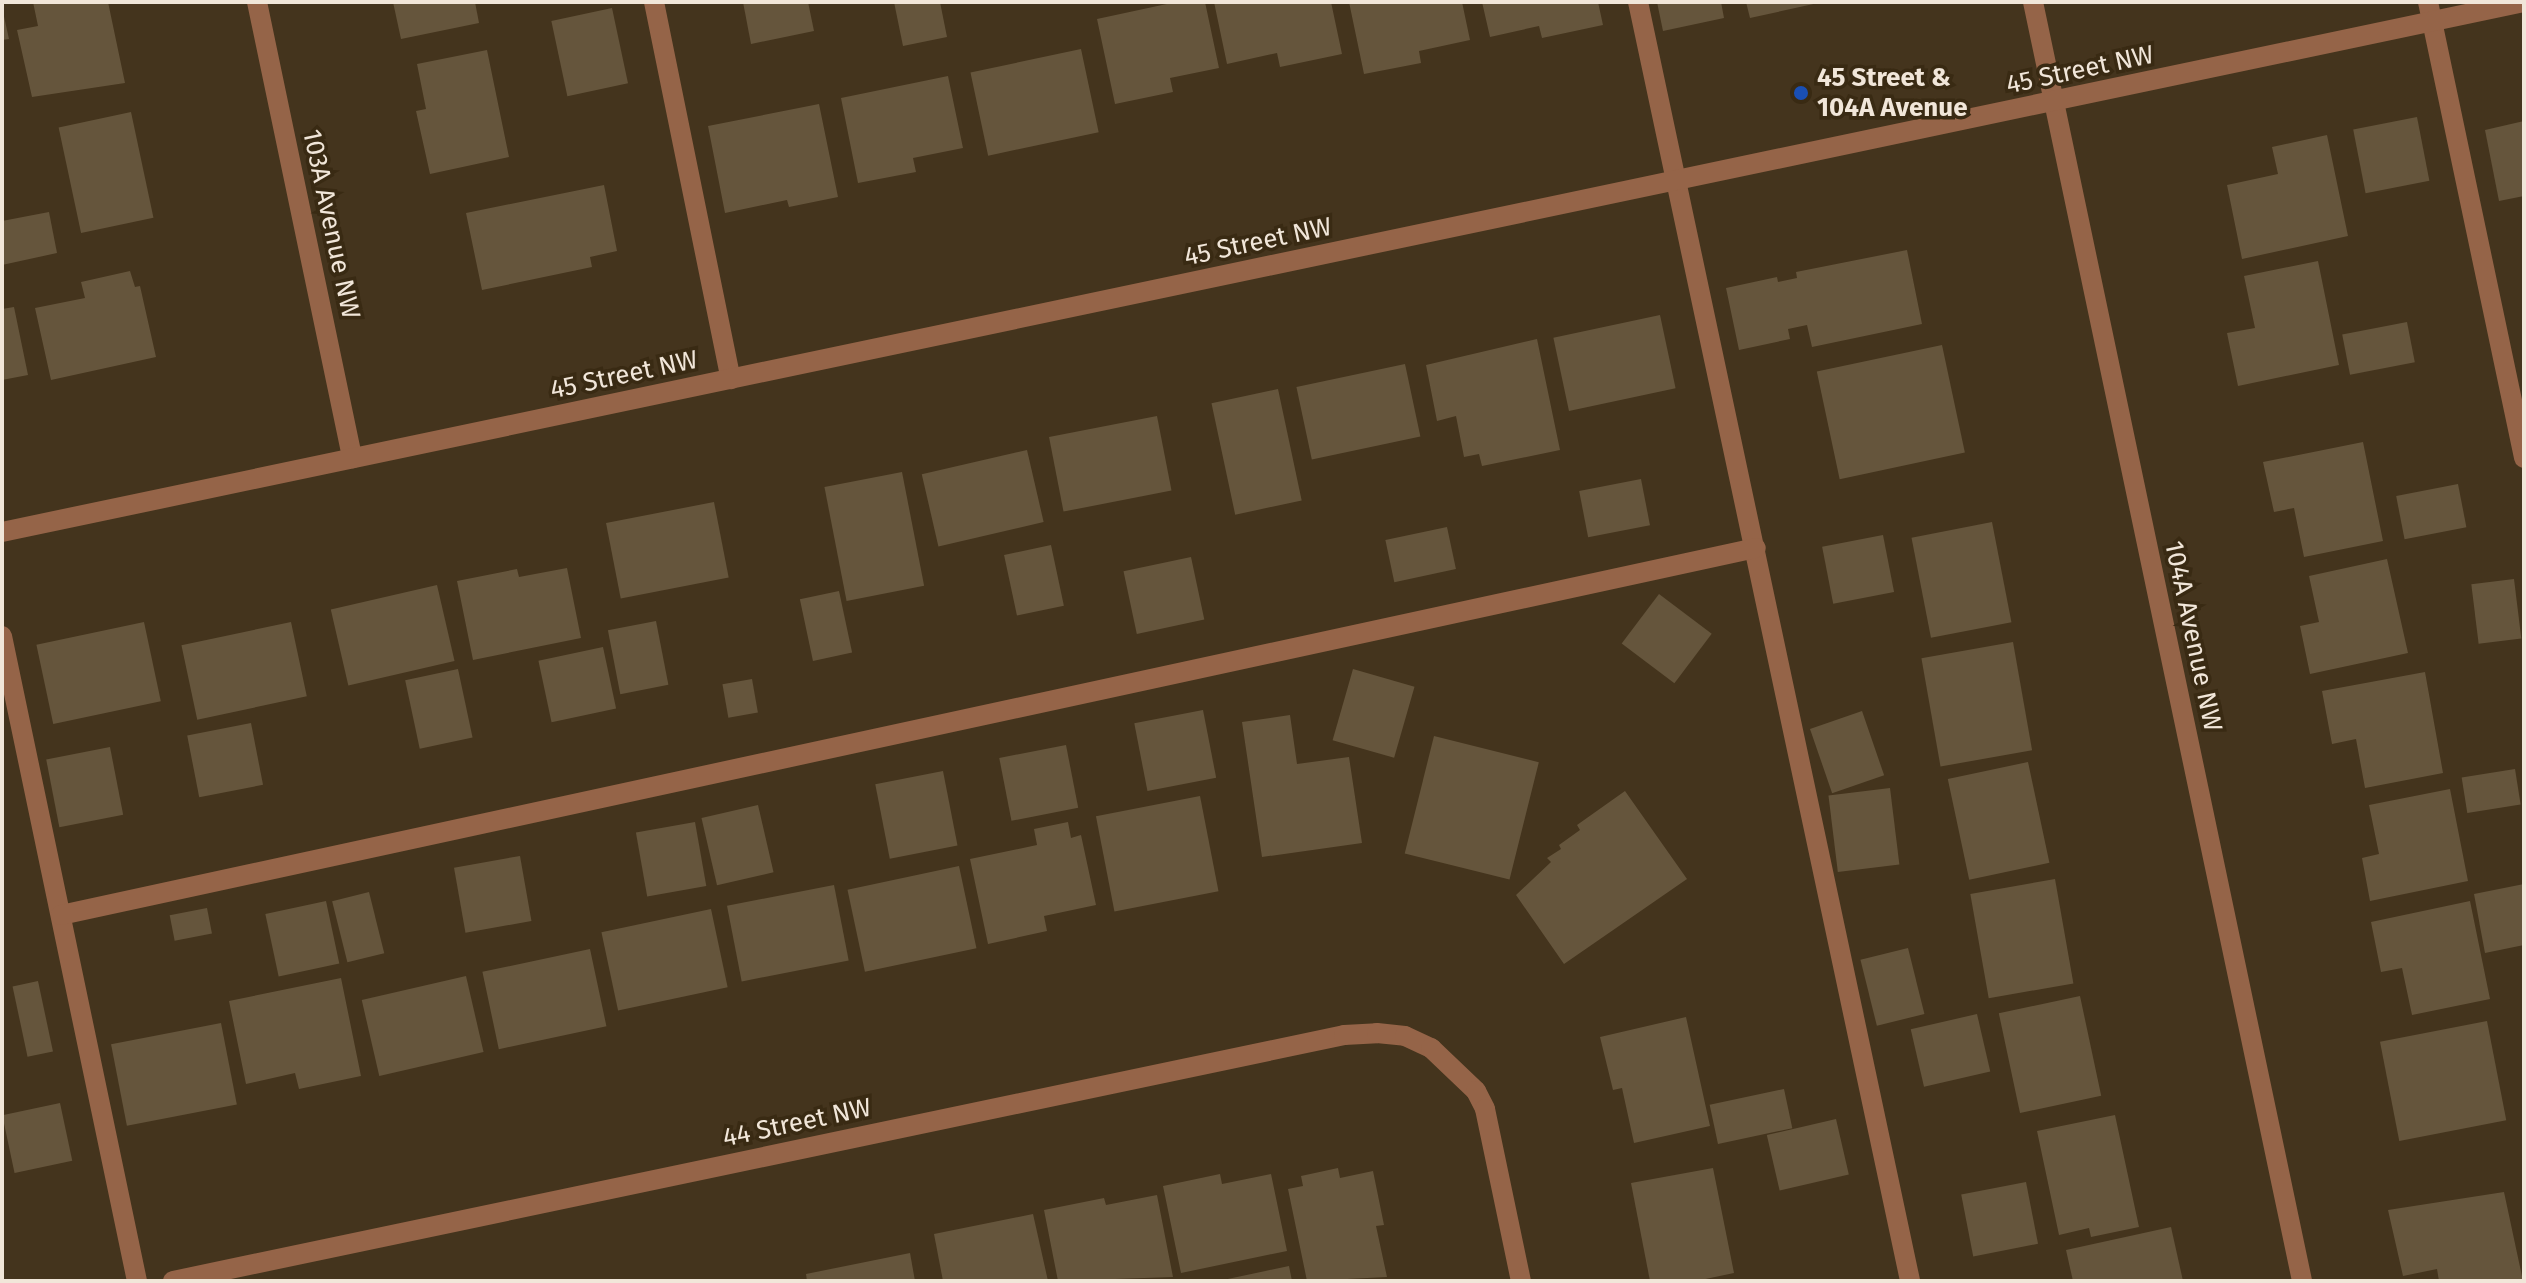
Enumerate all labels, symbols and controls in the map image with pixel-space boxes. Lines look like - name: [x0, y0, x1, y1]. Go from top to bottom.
- street label: 45 Street NW: [2003, 39, 2157, 101]
- place label: 45 Street & 104A Avenue: [1817, 62, 1968, 124]
- marker: 45 Street & 104A Avenue: [1792, 84, 1810, 102]
- street label: 103A Avenue NW: [296, 127, 366, 321]
- street label: 45 Street NW: [1181, 211, 1335, 273]
- street label: 45 Street NW: [547, 344, 701, 406]
- street label: 104A Avenue NW: [2158, 538, 2228, 734]
- street label: 44 Street NW: [720, 1092, 874, 1154]

